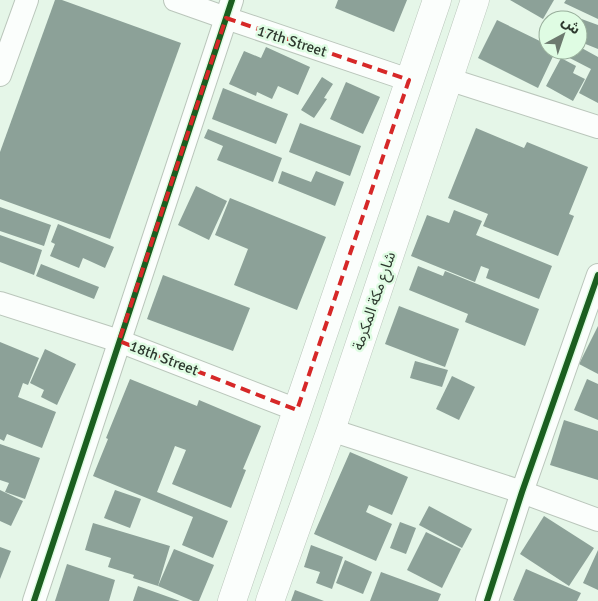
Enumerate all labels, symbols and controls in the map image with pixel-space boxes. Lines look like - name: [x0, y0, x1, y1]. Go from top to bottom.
- north arrow: [538, 10, 588, 60]
- text: ش: [558, 13, 584, 38]
- street label: 17th Street: [255, 21, 329, 61]
- street label: شارع مكة المكرمة: [349, 249, 402, 354]
- street label: 18th Street: [127, 337, 201, 379]

